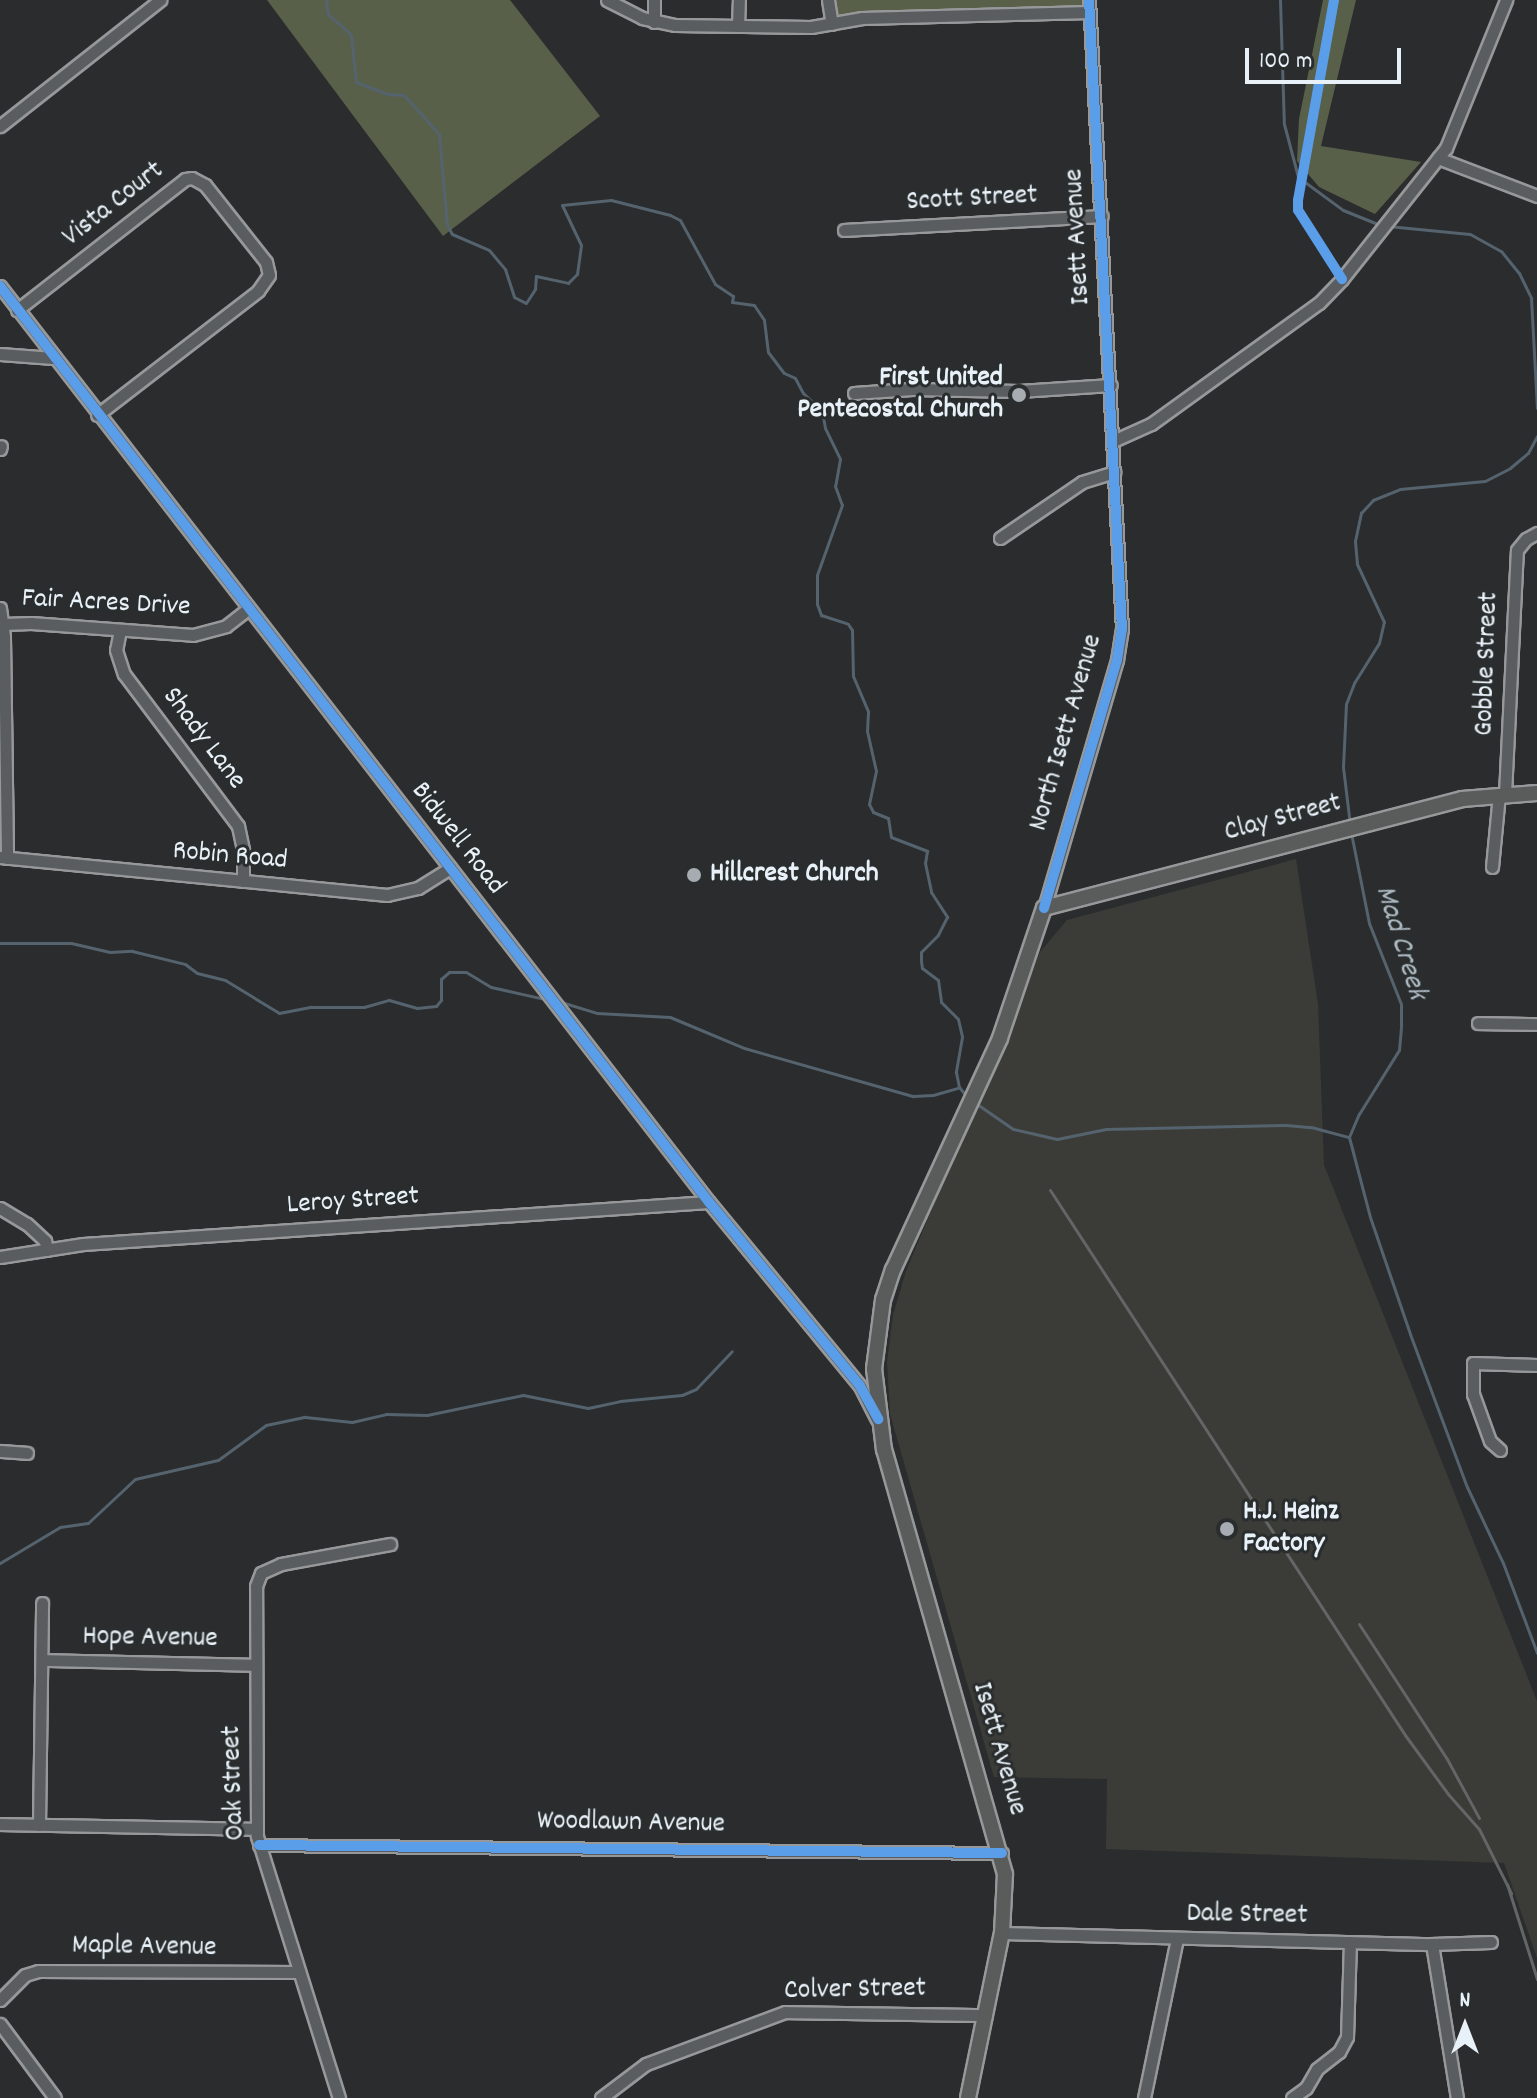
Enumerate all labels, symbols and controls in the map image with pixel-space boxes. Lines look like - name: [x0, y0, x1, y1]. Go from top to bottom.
- scale bar: [1249, 32, 1405, 82]
- text: 100 m: [1259, 45, 1312, 79]
- street label: Vista Court: [57, 155, 171, 255]
- street label: Isett Avenue: [1059, 168, 1099, 306]
- street label: Scott Street: [906, 180, 1038, 220]
- place label: First United Pentecostal Church: [797, 362, 1003, 428]
- marker: First United Pentecostal Church: [1010, 386, 1028, 404]
- street label: Fair Acres Drive: [21, 583, 191, 625]
- street label: Gobble Street: [1469, 591, 1507, 737]
- street label: North Isett Avenue: [1023, 631, 1111, 835]
- street label: Shady Lane: [154, 681, 252, 797]
- street label: Bidwell Road: [403, 776, 511, 902]
- street label: Clay Street: [1221, 787, 1345, 851]
- street label: Robin Road: [171, 835, 289, 879]
- place label: Hillcrest Church: [710, 858, 878, 892]
- marker: Hillcrest Church: [685, 866, 703, 884]
- water label: Mad Creek: [1365, 882, 1433, 1004]
- street label: Leroy Street: [286, 1181, 420, 1223]
- place label: H.J. Heinz Factory: [1243, 1496, 1339, 1562]
- marker: H.J. Heinz Factory: [1218, 1520, 1236, 1538]
- street label: Hope Avenue: [82, 1621, 218, 1657]
- street label: Isett Avenue: [963, 1679, 1033, 1819]
- street label: Oak Street: [216, 1725, 254, 1841]
- street label: Woodlawn Avenue: [537, 1806, 725, 1842]
- street label: Dale Street: [1186, 1898, 1308, 1934]
- street label: Maple Avenue: [71, 1930, 217, 1966]
- street label: Colver Street: [784, 1973, 926, 2009]
- north arrow: [1425, 1986, 1505, 2066]
- text: N: [1460, 1986, 1470, 2017]

